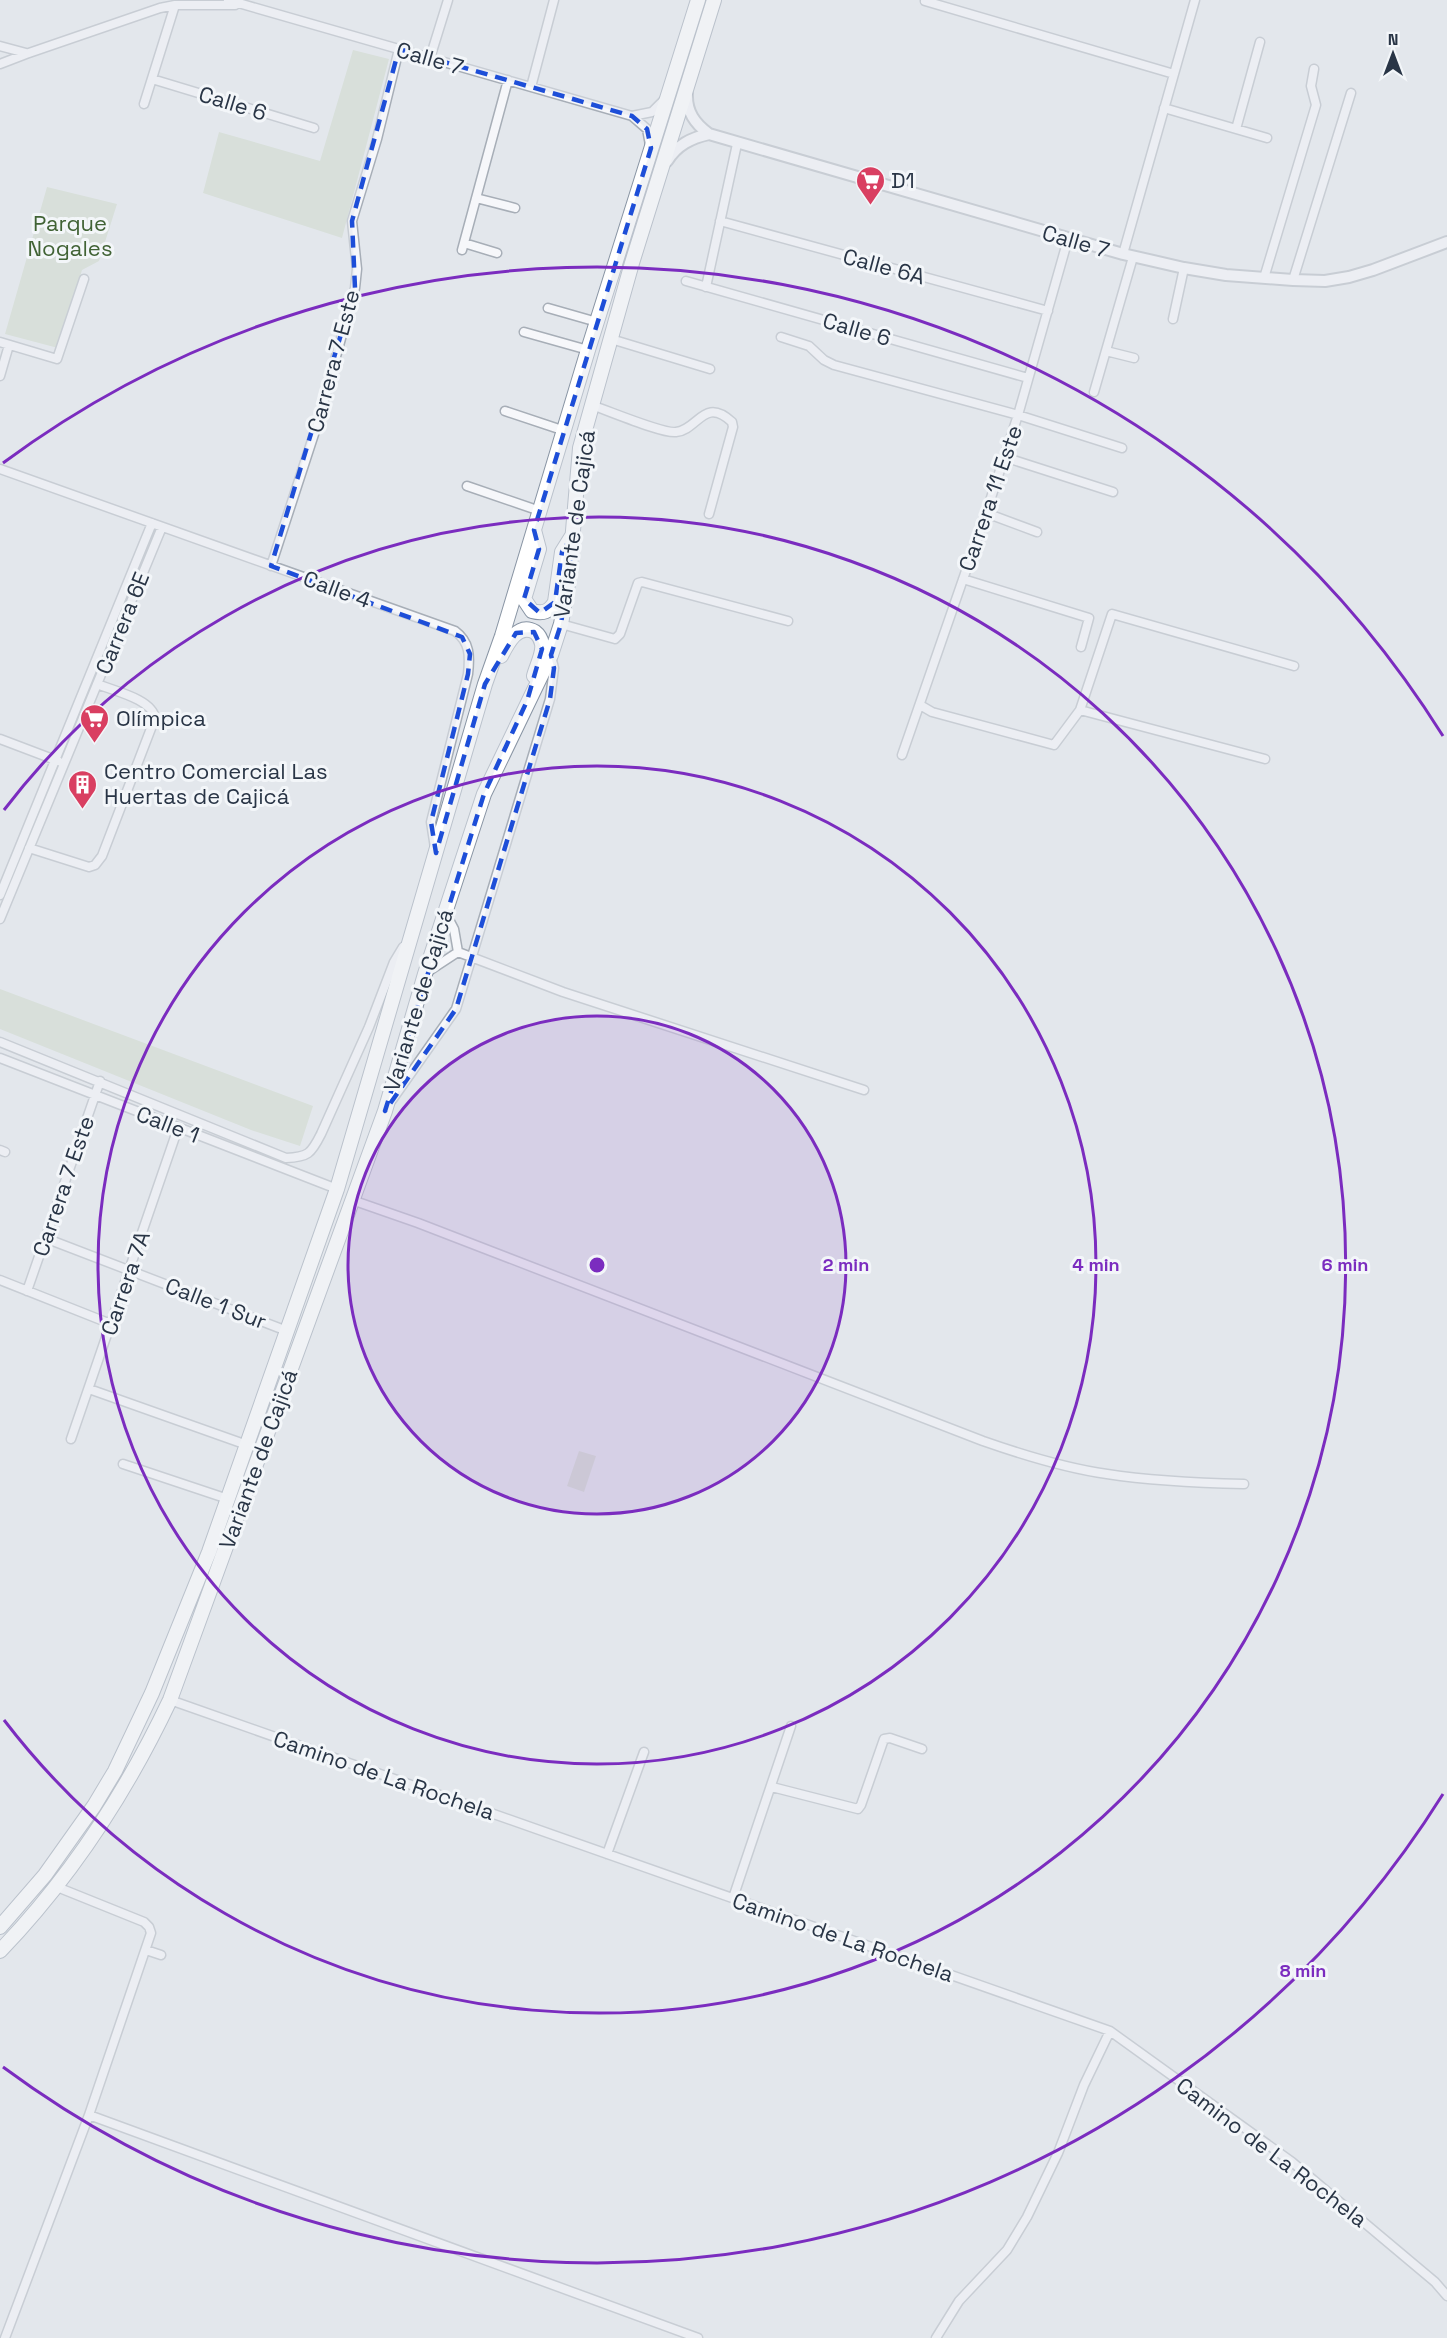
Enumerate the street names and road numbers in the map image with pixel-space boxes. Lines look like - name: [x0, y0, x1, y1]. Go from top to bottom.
- street label: Calle 7: [393, 35, 467, 81]
- street label: Calle 6: [196, 79, 270, 127]
- street label: Calle 7: [1039, 218, 1113, 264]
- street label: Calle 6A: [840, 242, 928, 290]
- street label: Carrera 7 Este: [300, 286, 366, 436]
- street label: Calle 6: [820, 306, 894, 352]
- street label: Carrera 11 Este: [952, 421, 1028, 575]
- street label: Variante de Cajicá: [547, 428, 601, 620]
- street label: Calle 4: [299, 564, 375, 614]
- street label: Carrera 6E: [89, 568, 155, 678]
- street label: Variante de Cajicá: [377, 905, 459, 1095]
- street label: Calle 1: [132, 1099, 204, 1149]
- street label: Carrera 7 Este: [26, 1112, 100, 1260]
- street label: Carrera 7A: [94, 1227, 156, 1339]
- street label: Calle 1 Sur: [161, 1271, 271, 1335]
- street label: Variante de Cajicá: [212, 1365, 304, 1553]
- street label: Camino de La Rochela: [270, 1724, 499, 1826]
- street label: Camino de La Rochela: [729, 1886, 958, 1988]
- street label: Camino de La Rochela: [1171, 2071, 1373, 2233]

